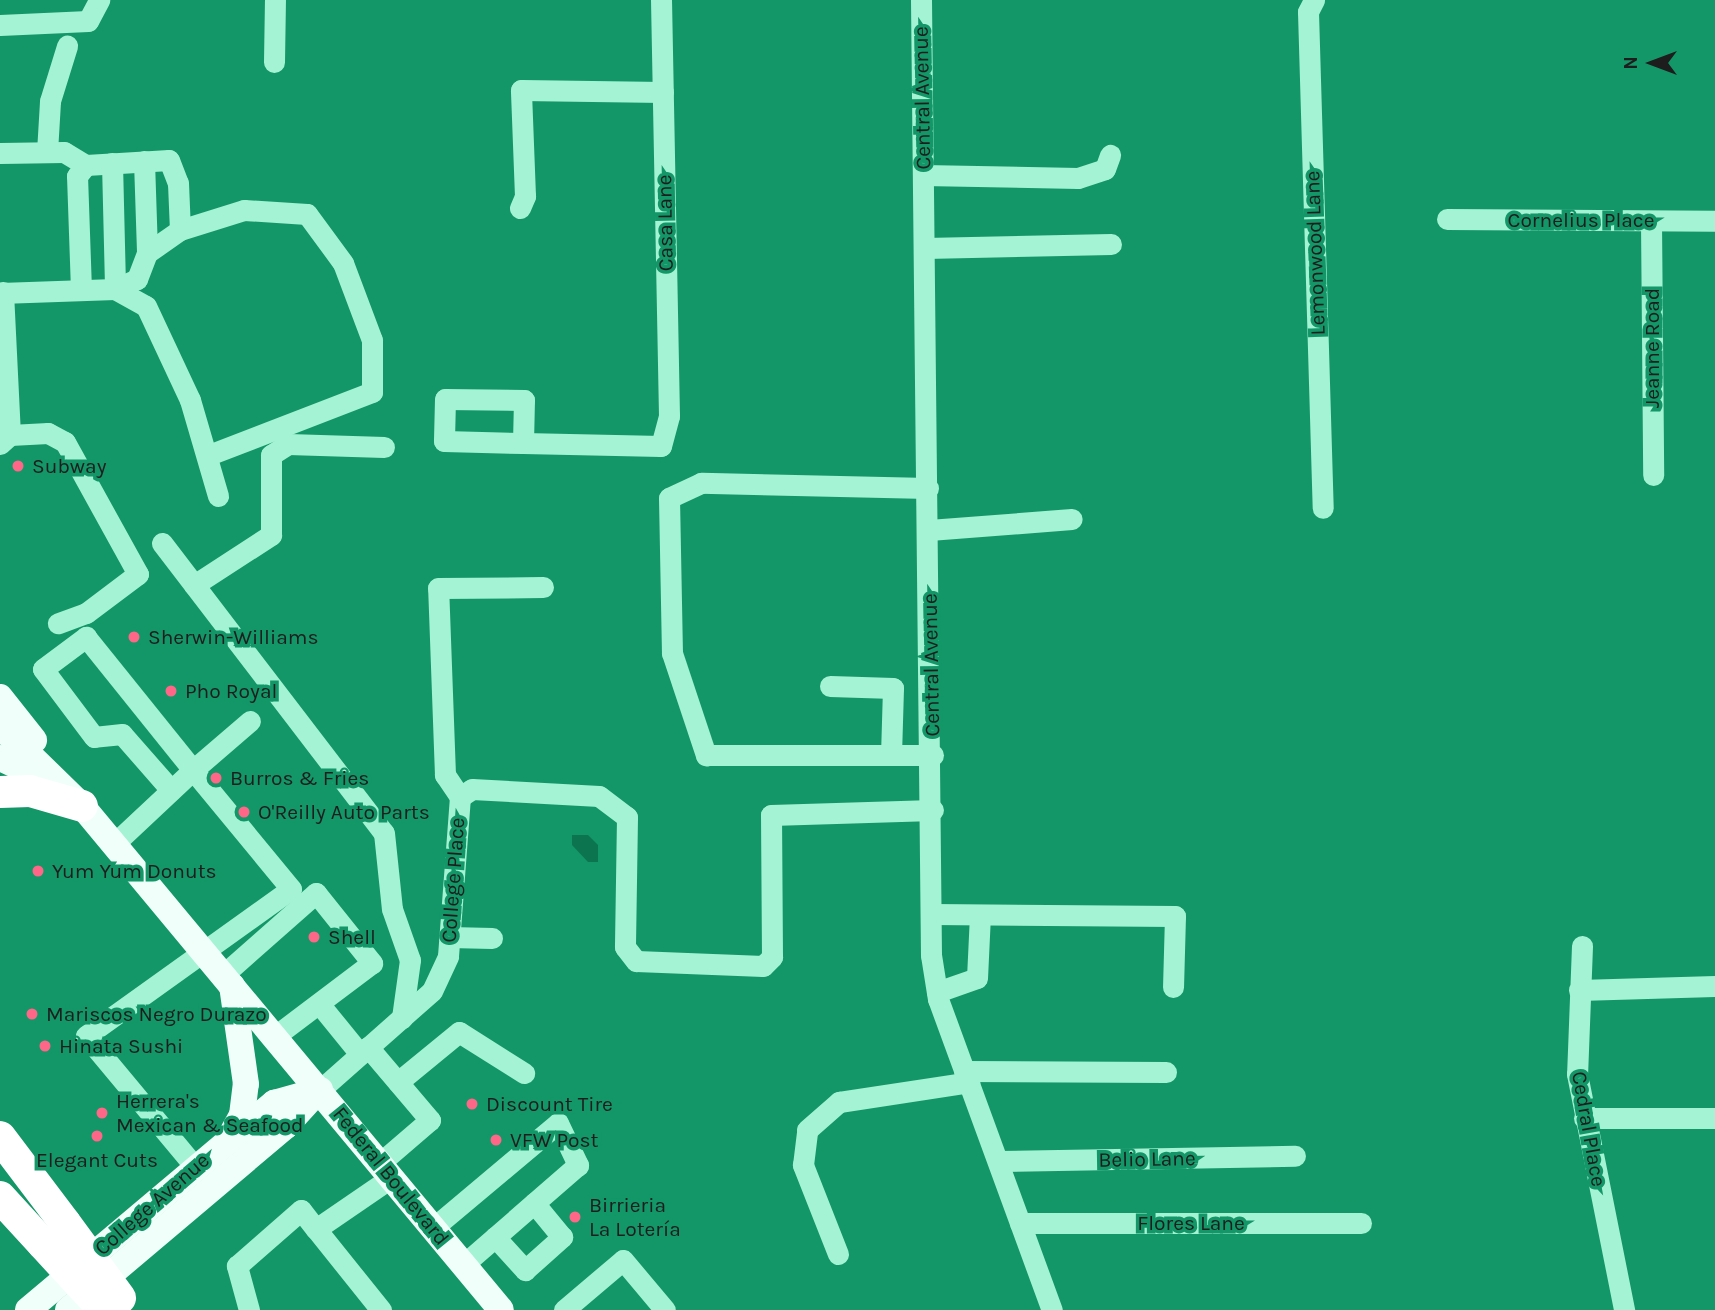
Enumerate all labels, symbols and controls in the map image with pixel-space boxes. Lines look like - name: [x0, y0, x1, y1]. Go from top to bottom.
- street label: Central Avenue: [908, 26, 936, 170]
- north arrow: [1617, 28, 1687, 98]
- text: N: [1620, 56, 1642, 70]
- street label: Lemonwood Lane: [1300, 170, 1330, 336]
- street label: Casa Lane: [652, 174, 678, 272]
- street label: Cornelius Place: [1508, 207, 1654, 233]
- street label: Jeanne Road: [1639, 288, 1665, 408]
- place label: Subway: [32, 453, 106, 479]
- marker: Subway: [10, 458, 26, 474]
- street label: Central Avenue: [917, 593, 945, 737]
- place label: Sherwin-Williams: [148, 624, 318, 650]
- marker: Sherwin-Williams: [126, 629, 142, 645]
- place label: Pho Royal: [185, 678, 277, 704]
- marker: Pho Royal: [163, 683, 179, 699]
- place label: Burros & Fries: [230, 765, 369, 791]
- marker: Burros & Fries: [208, 770, 224, 786]
- place label: O'Reilly Auto Parts: [258, 799, 430, 825]
- marker: O'Reilly Auto Parts: [236, 804, 252, 820]
- street label: College Place: [436, 817, 470, 943]
- place label: Yum Yum Donuts: [52, 858, 217, 884]
- marker: Yum Yum Donuts: [30, 863, 46, 879]
- place label: Shell: [328, 924, 376, 950]
- marker: Shell: [306, 929, 322, 945]
- place label: Mariscos Negro Durazo: [46, 1001, 267, 1027]
- marker: Mariscos Negro Durazo: [24, 1006, 40, 1022]
- place label: Hinata Sushi: [59, 1033, 183, 1059]
- marker: Hinata Sushi: [37, 1038, 53, 1054]
- street label: Cedral Place: [1566, 1069, 1612, 1189]
- place label: Herrera's Mexican & Seafood: [116, 1088, 303, 1138]
- place label: Discount Tire: [486, 1091, 613, 1117]
- marker: Discount Tire: [464, 1096, 480, 1112]
- street label: Federal Boulevard: [328, 1102, 454, 1250]
- marker: Herrera's Mexican & Seafood: [94, 1105, 110, 1121]
- place label: VFW Post: [510, 1127, 598, 1153]
- marker: Elegant Cuts: [89, 1128, 105, 1144]
- marker: VFW Post: [488, 1132, 504, 1148]
- street label: Belio Lane: [1098, 1146, 1196, 1172]
- place label: Elegant Cuts: [36, 1147, 158, 1173]
- street label: College Avenue: [90, 1147, 214, 1261]
- place label: Birrieria La Lotería: [589, 1192, 681, 1242]
- marker: Birrieria La Lotería: [567, 1209, 583, 1225]
- street label: Flores Lane: [1137, 1210, 1245, 1236]

